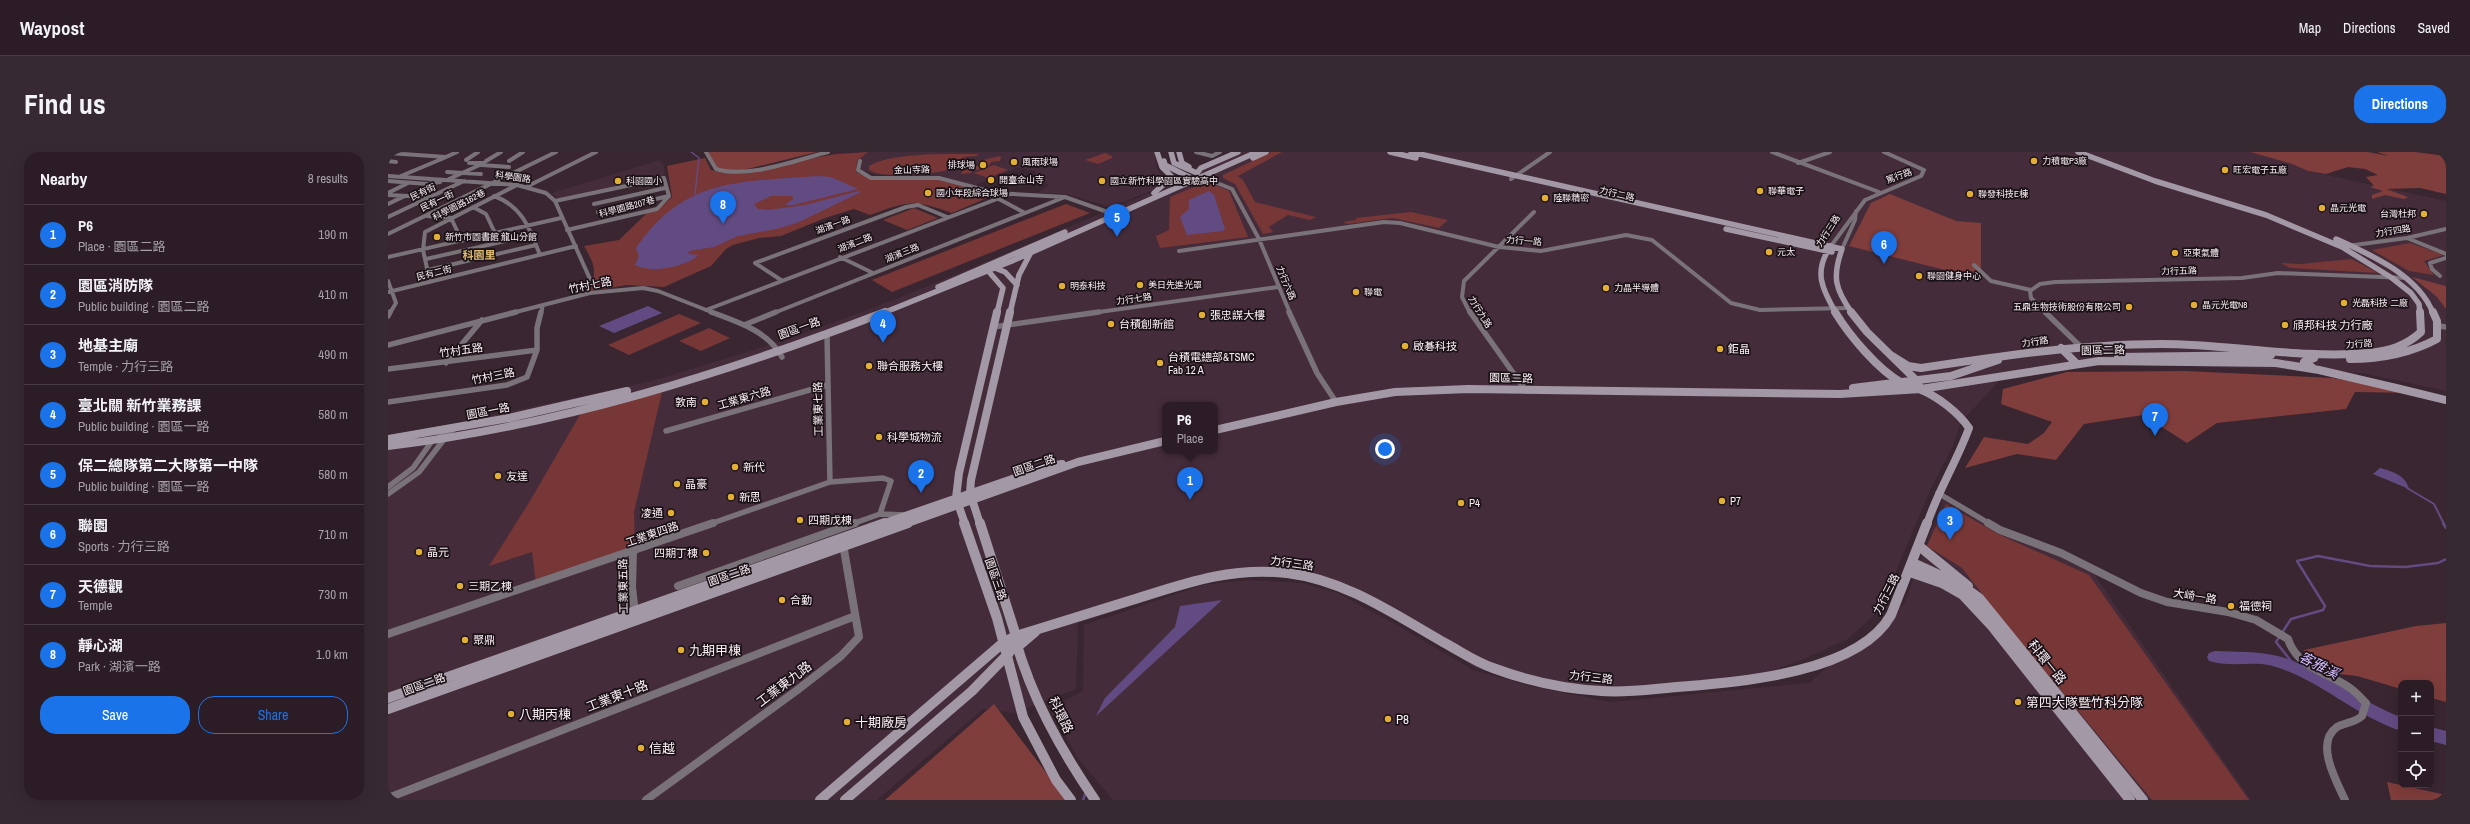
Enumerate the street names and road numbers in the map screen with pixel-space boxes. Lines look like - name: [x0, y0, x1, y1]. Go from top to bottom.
- street label: 金山寺路: [894, 164, 930, 176]
- street label: 篤行路: [1884, 166, 1914, 186]
- street label: 科學園路: [494, 169, 532, 185]
- street label: 民有街: [408, 181, 438, 203]
- street label: 力行二路: [1598, 184, 1636, 204]
- street label: 科學園路162巷: [431, 187, 487, 223]
- street label: 民有一街: [418, 188, 456, 214]
- street label: 科學園路207巷: [598, 194, 656, 220]
- street label: 湖濱一路: [814, 213, 852, 237]
- street label: 力行三路: [1813, 213, 1843, 249]
- street label: 力行四路: [2374, 222, 2412, 240]
- street label: 湖濱二路: [836, 231, 874, 255]
- street label: 力行一路: [1506, 234, 1542, 248]
- street label: 湖濱三路: [883, 241, 921, 265]
- street label: 民有二街: [415, 263, 453, 283]
- street label: 力行六路: [1273, 264, 1299, 302]
- street label: 力行五路: [2161, 265, 2197, 277]
- street label: 竹村七路: [567, 274, 613, 296]
- street label: 力行七路: [1115, 291, 1153, 307]
- street label: 力行九路: [1465, 294, 1495, 330]
- street label: 園區一路: [776, 314, 822, 342]
- street label: 力行路: [2021, 334, 2049, 350]
- street label: 力行路: [2345, 337, 2373, 351]
- street label: 竹村五路: [438, 340, 484, 360]
- street label: 園區二路: [2081, 343, 2125, 357]
- street label: 竹村三路: [470, 365, 516, 387]
- street label: 園區二路: [1489, 371, 1533, 385]
- street label: 工業東七路: [811, 381, 825, 437]
- street label: 工業東六路: [716, 384, 772, 412]
- street label: 園區一路: [465, 400, 511, 422]
- street label: 園區二路: [1011, 451, 1057, 479]
- street label: 工業東四路: [624, 518, 680, 550]
- street label: 力行三路: [1269, 553, 1315, 573]
- street label: 園區三路: [982, 556, 1010, 602]
- street label: 工業東五路: [616, 558, 630, 614]
- street label: 園區二路: [706, 561, 752, 589]
- street label: 力行三路: [1870, 571, 1902, 617]
- street label: 大崎一路: [2172, 586, 2218, 606]
- street label: 科環一路: [2024, 636, 2070, 688]
- street label: 工業東九路: [753, 658, 815, 710]
- street label: 力行三路: [1568, 668, 1614, 686]
- street label: 園區二路: [401, 670, 447, 698]
- street label: 工業東十路: [584, 676, 650, 716]
- street label: 科環路: [1045, 694, 1077, 736]

